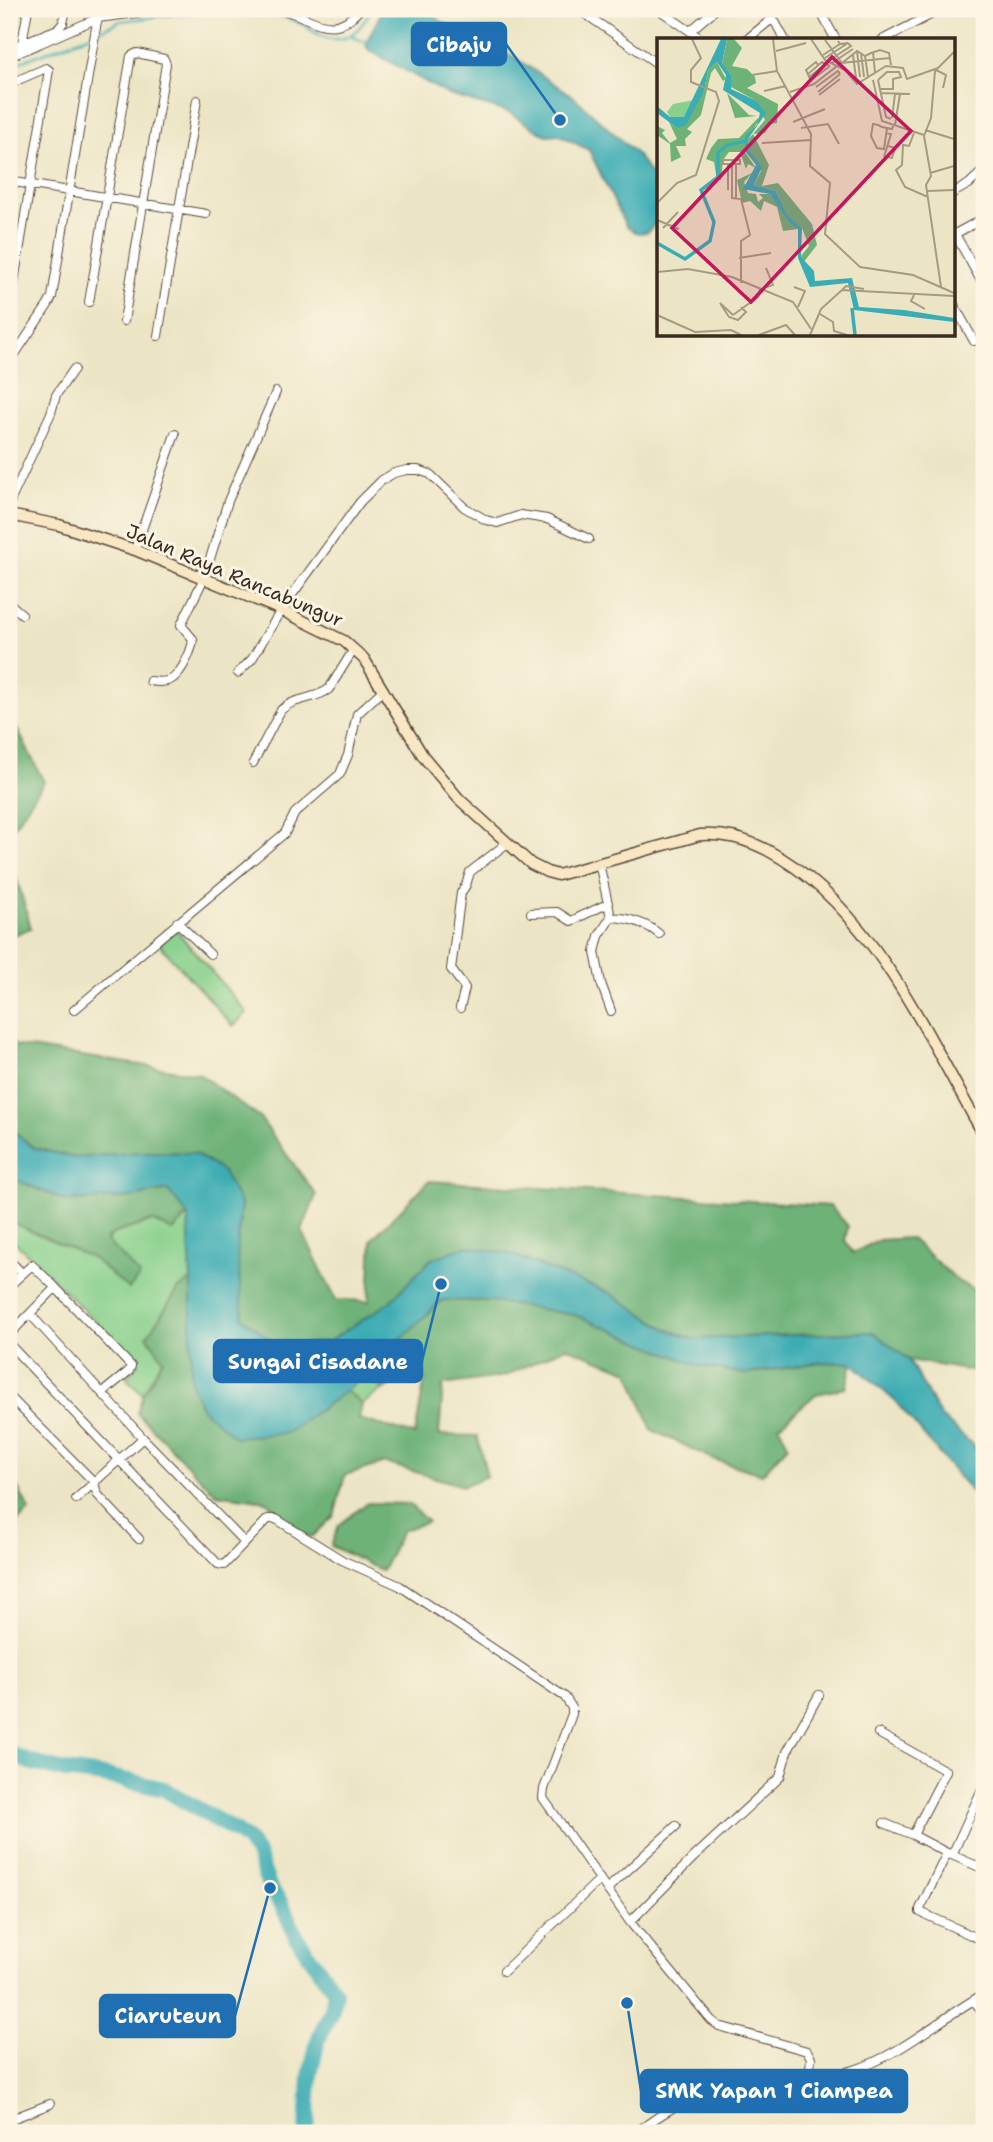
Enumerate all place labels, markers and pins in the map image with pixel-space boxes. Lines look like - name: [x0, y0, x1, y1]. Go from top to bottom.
- callout: Cibaju: [412, 23, 506, 65]
- callout: Sungai Cisadane: [214, 1340, 422, 1382]
- callout: Ciaruteun: [100, 1995, 235, 2037]
- callout: SMK Yapan 1 Ciampea: [641, 2070, 907, 2112]

